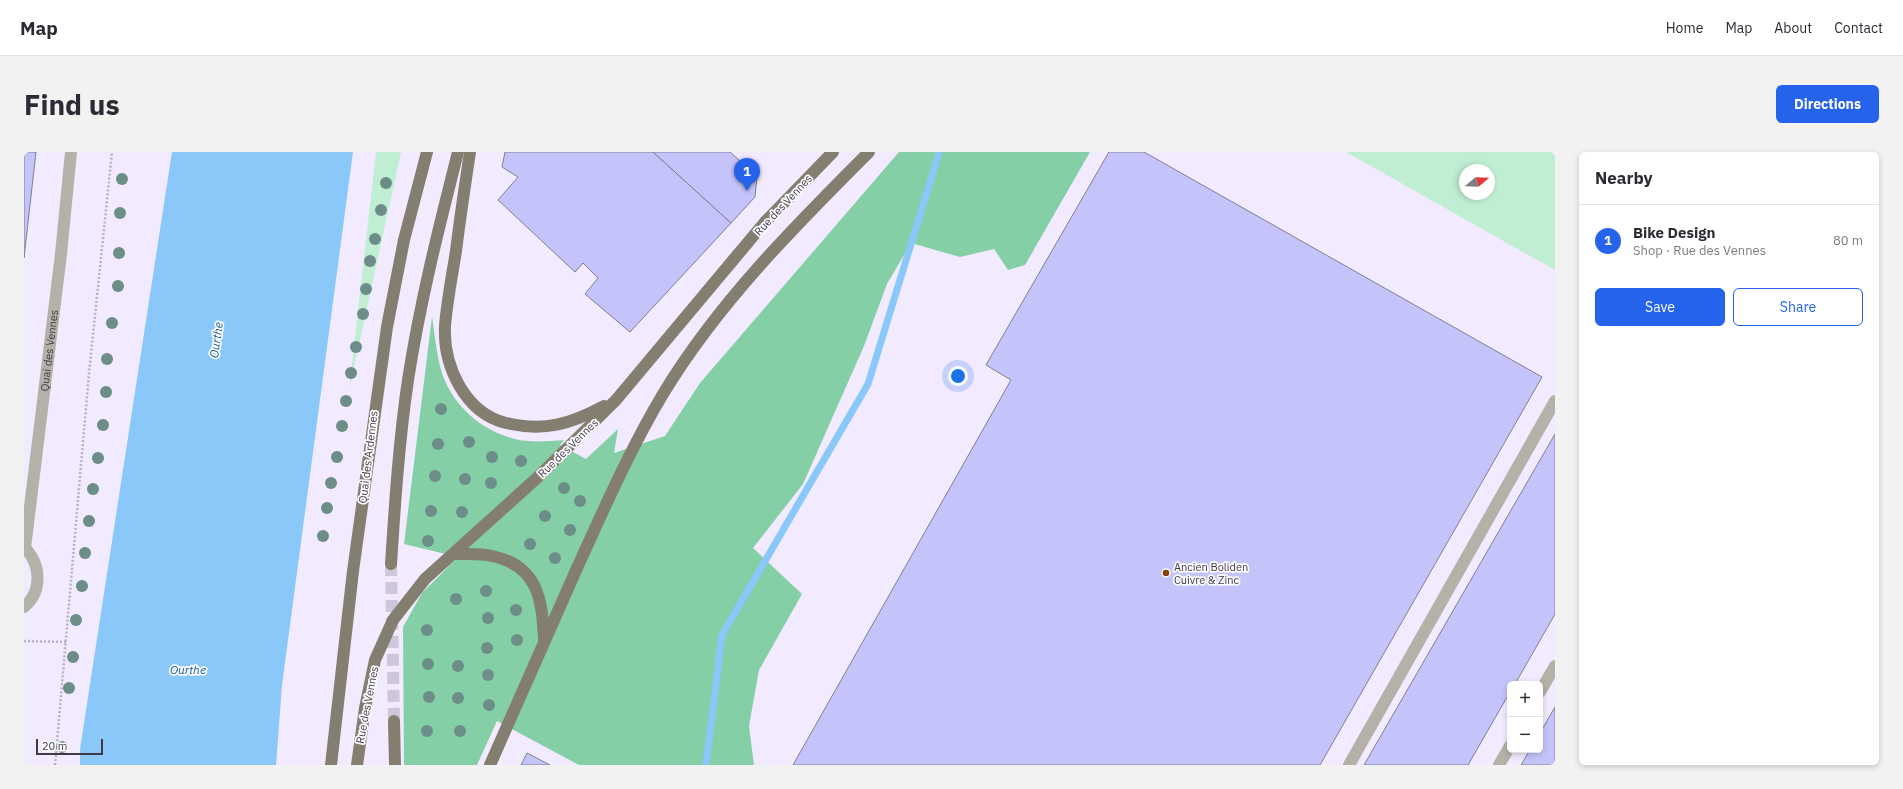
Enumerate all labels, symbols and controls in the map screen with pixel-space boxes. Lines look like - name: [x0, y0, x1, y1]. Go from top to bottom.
- text: Map: [20, 16, 58, 40]
- text: Home: [1666, 19, 1703, 37]
- text: Map: [1725, 19, 1752, 37]
- text: About: [1774, 19, 1812, 37]
- text: Contact: [1834, 19, 1883, 37]
- button: Directions: [1776, 85, 1879, 123]
- text: Find us: [24, 86, 120, 123]
- pin: 1: [734, 158, 760, 191]
- north arrow: [1459, 164, 1495, 200]
- text: Nearby: [1595, 167, 1653, 189]
- street label: Rue des Vennes: [751, 171, 815, 239]
- text: Bike Design: [1633, 223, 1715, 242]
- text: 1: [1604, 232, 1612, 249]
- text: 80 m: [1833, 232, 1863, 249]
- text: Shop · Rue des Vennes: [1633, 242, 1766, 259]
- button: Save: [1595, 288, 1725, 326]
- button: Share: [1733, 288, 1863, 326]
- street label: Quai des Vennes: [37, 309, 61, 392]
- water label: Ourthe: [206, 321, 226, 359]
- your location: [948, 366, 968, 386]
- street label: Quai des Ardennes: [355, 410, 381, 504]
- street label: Rue des Vennes: [535, 416, 601, 480]
- place label: Ancien Boliden Cuivre & Zinc: [1174, 560, 1248, 587]
- marker: Ancien Boliden Cuivre & Zinc: [1161, 568, 1171, 578]
- water label: Ourthe: [170, 662, 206, 677]
- street label: Rue des Vennes: [353, 665, 381, 745]
- map controls: [1507, 681, 1543, 753]
- button: +: [1507, 681, 1543, 717]
- button: −: [1507, 717, 1543, 753]
- scale bar: [36, 737, 103, 756]
- text: 20 m: [42, 739, 67, 753]

